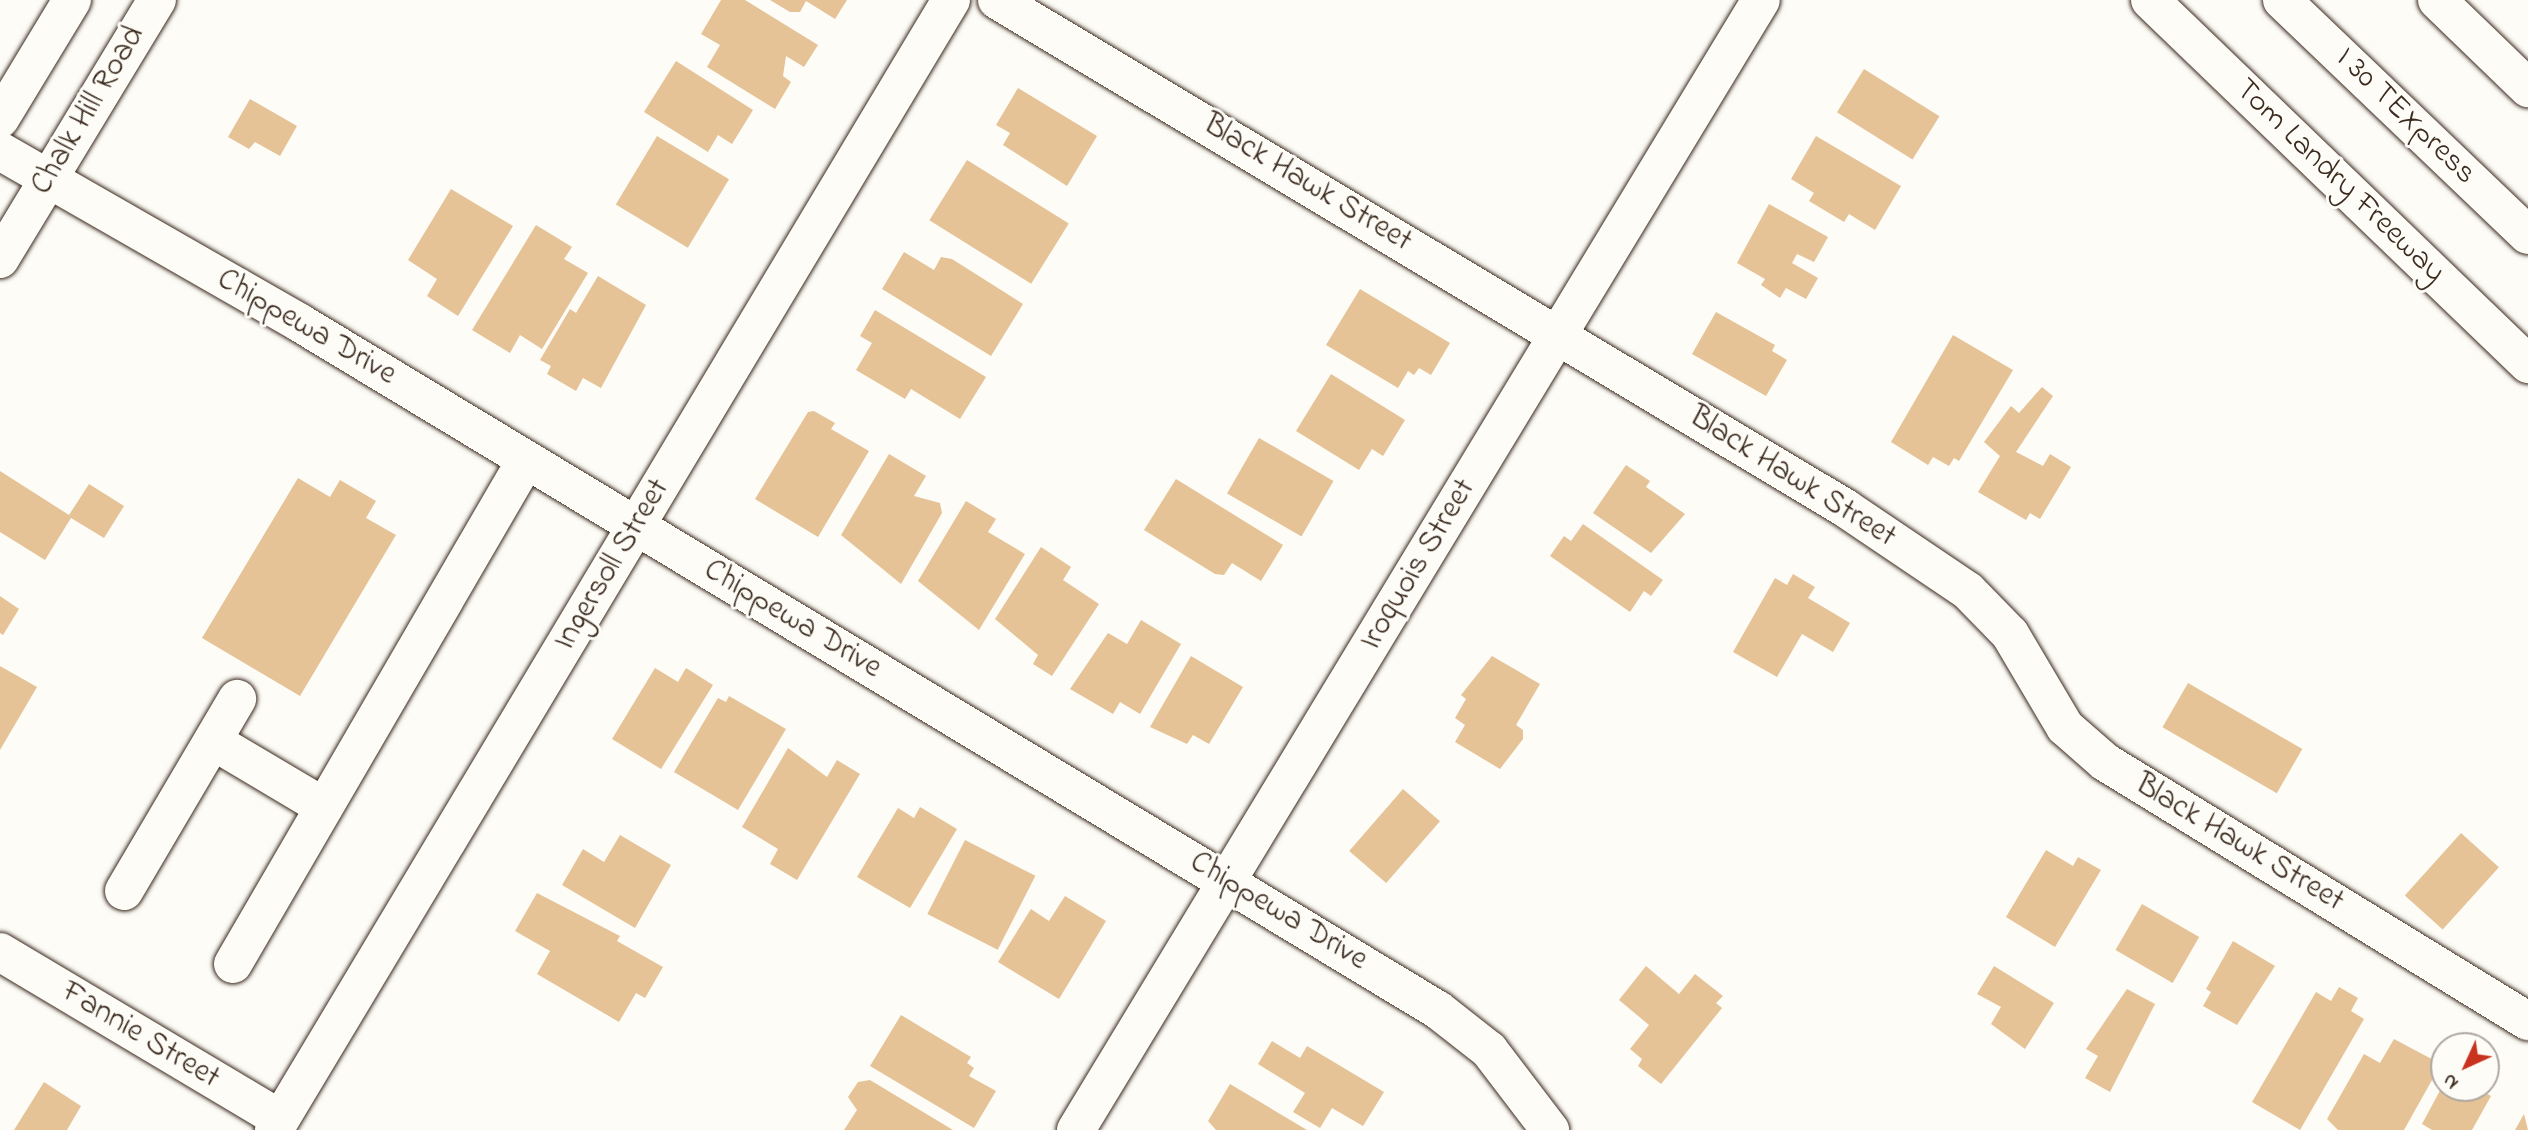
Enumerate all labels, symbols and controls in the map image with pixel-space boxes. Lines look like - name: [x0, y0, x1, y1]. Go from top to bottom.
- street label: Chalk Hill Road: [24, 20, 154, 202]
- street label: I 30 TEXpress: [2327, 40, 2483, 194]
- street label: Tom Landry Freeway: [2226, 72, 2452, 292]
- street label: Black Hawk Street: [1195, 106, 1419, 262]
- street label: Chippewa Drive: [209, 261, 403, 395]
- street label: Black Hawk Street: [1681, 399, 1903, 557]
- street label: Ingersoll Street: [547, 472, 679, 658]
- street label: Iroquois Street: [1353, 472, 1485, 658]
- street label: Chippewa Drive: [696, 552, 888, 688]
- street label: Black Hawk Street: [2127, 766, 2351, 922]
- street label: Chippewa Drive: [1182, 844, 1374, 980]
- street label: Fannie Street: [54, 974, 226, 1098]
- north arrow: [2430, 1032, 2500, 1102]
- text: N: [2437, 1067, 2465, 1095]

